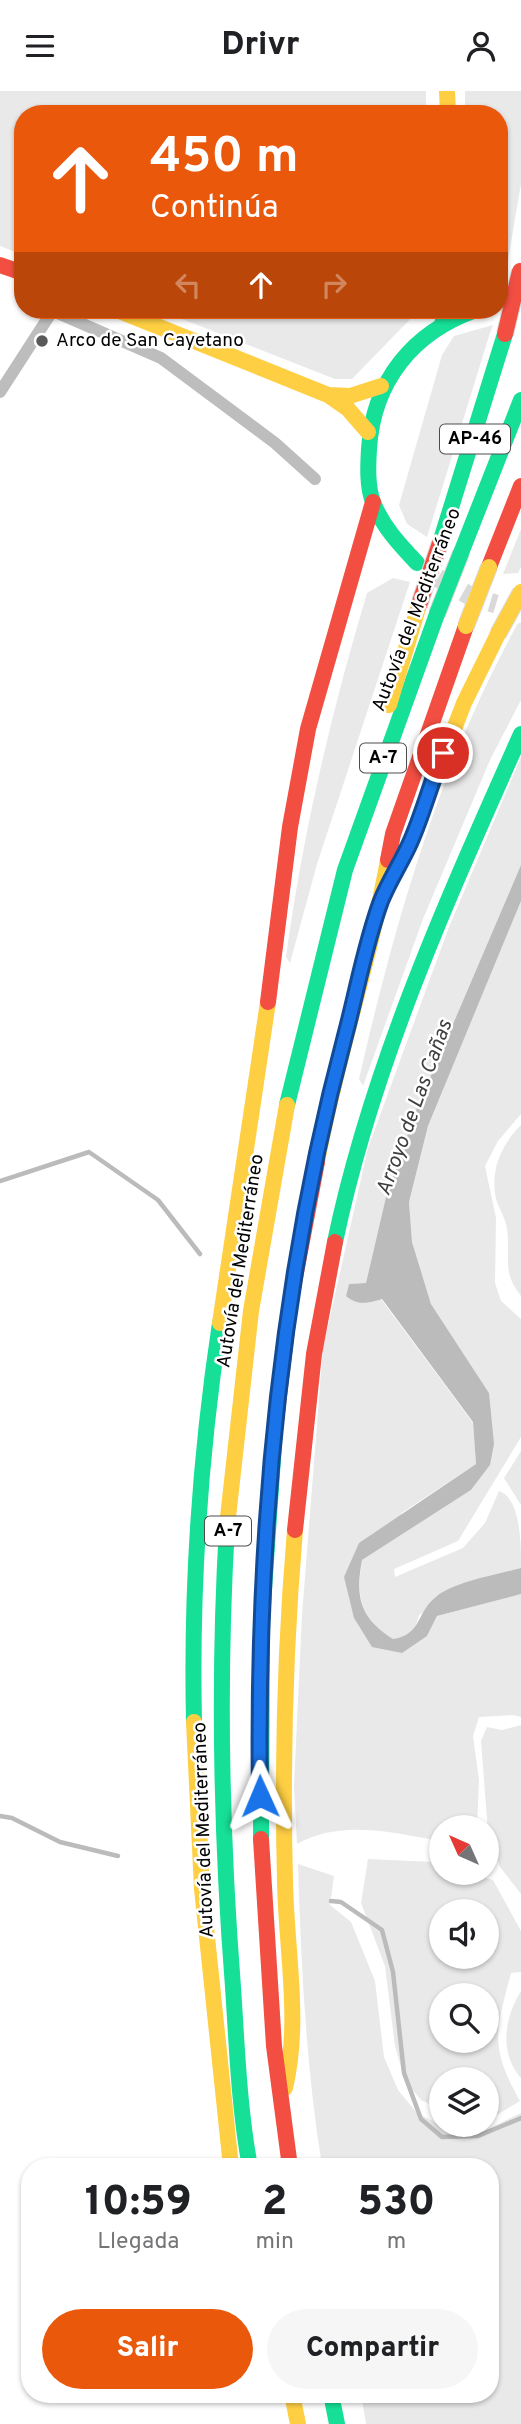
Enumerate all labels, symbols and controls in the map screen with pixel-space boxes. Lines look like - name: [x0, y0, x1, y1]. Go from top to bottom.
- text: Drivr: [222, 26, 299, 66]
- icon: menu: [21, 27, 59, 65]
- icon: person: [462, 27, 500, 65]
- text: 450 m: [150, 128, 299, 190]
- icon: ahead: [35, 133, 126, 224]
- text: Continúa: [150, 189, 279, 229]
- icon: left: [169, 266, 207, 304]
- icon: ahead: [242, 266, 280, 304]
- icon: right: [315, 266, 353, 304]
- place label: Arco de San Cayetano: [56, 329, 244, 353]
- marker: Arco de San Cayetano: [34, 333, 50, 349]
- road number: AP-46: [440, 425, 510, 453]
- street label: Autovía del Mediterráneo: [367, 505, 467, 715]
- pin: [413, 723, 473, 783]
- icon: arrive: [424, 734, 462, 772]
- road number: A-7: [360, 743, 406, 773]
- water label: Arroyo de Las Cañas: [371, 1016, 460, 1200]
- street label: Autovía del Mediterráneo: [212, 1152, 270, 1370]
- road number: A-7: [205, 1517, 251, 1546]
- street label: Autovía del Mediterráneo: [188, 1722, 220, 1938]
- position arrow: [223, 1759, 297, 1833]
- north arrow: [429, 1815, 499, 1885]
- map controls: [429, 1815, 499, 2137]
- button: sound: [429, 1899, 499, 1969]
- button: search: [429, 1983, 499, 2053]
- button: layers: [429, 2067, 499, 2137]
- text: 10:59: [85, 2177, 192, 2230]
- text: 2: [262, 2177, 288, 2230]
- text: 530: [358, 2177, 435, 2230]
- text: Llegada: [97, 2228, 179, 2257]
- text: min: [256, 2228, 294, 2257]
- text: m: [387, 2228, 406, 2257]
- button: Salir: [42, 2309, 253, 2389]
- button: Compartir: [267, 2309, 478, 2389]

